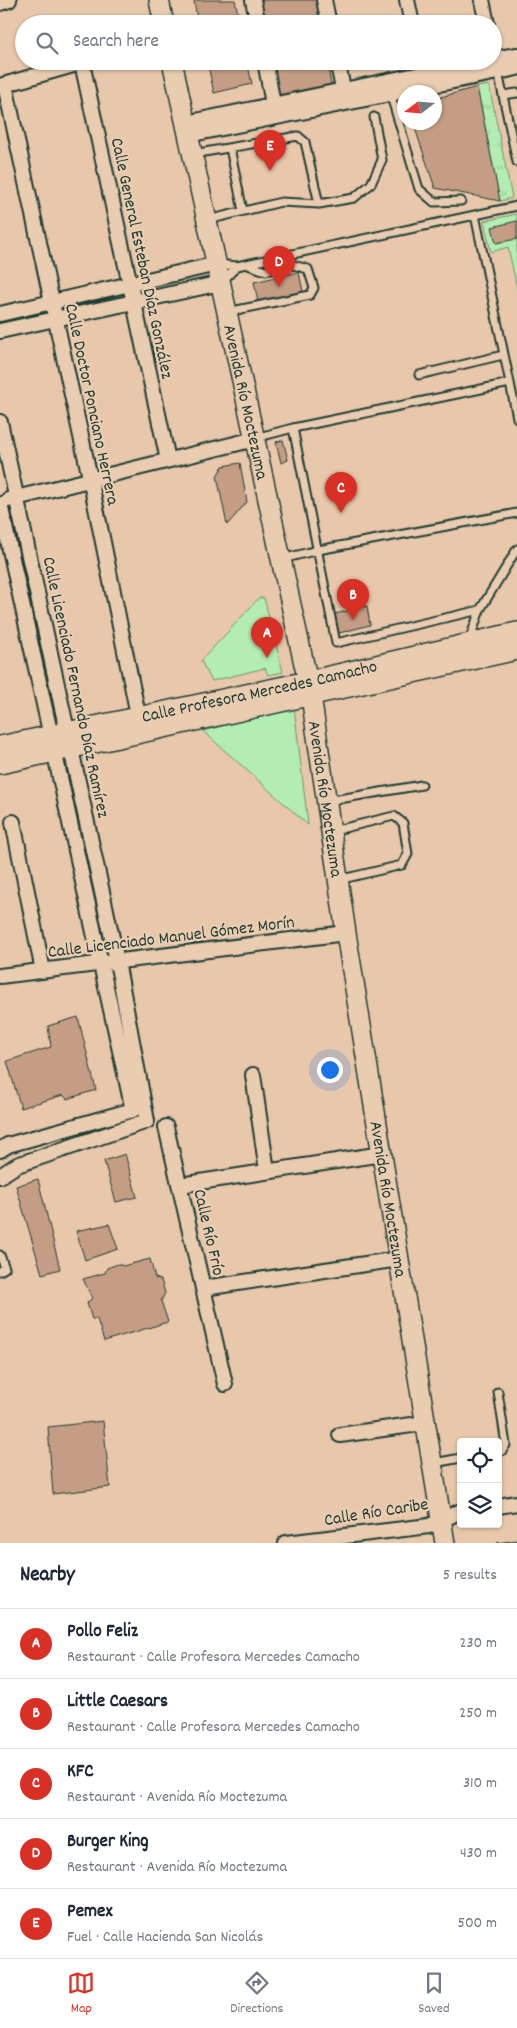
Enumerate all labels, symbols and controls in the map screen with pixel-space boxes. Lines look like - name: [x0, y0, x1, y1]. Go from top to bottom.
- search box: [15, 15, 502, 70]
- icon: search: [33, 29, 61, 57]
- text: Search here: [73, 29, 159, 56]
- north arrow: [397, 85, 442, 130]
- pin: E: [254, 130, 286, 171]
- street label: Calle General Esteban Díaz González: [103, 136, 178, 382]
- pin: D: [263, 246, 295, 287]
- street label: Calle Doctor Ponciano Herrera: [57, 301, 124, 508]
- street label: Avenida Río Moctezuma: [215, 323, 273, 483]
- pin: C: [325, 472, 357, 513]
- street label: Calle Licenciado Fernando Díaz Ramírez: [35, 555, 114, 820]
- pin: B: [337, 579, 369, 620]
- pin: A: [251, 617, 283, 658]
- street label: Calle Profesora Mercedes Camacho: [140, 655, 380, 731]
- street label: Avenida Río Moctezuma: [300, 719, 348, 880]
- street label: Calle Licenciado Manuel Gómez Morín: [47, 911, 296, 966]
- your location: [317, 1057, 343, 1083]
- street label: Avenida Río Moctezuma: [362, 1119, 412, 1280]
- street label: Calle Río Frío: [185, 1187, 230, 1278]
- map controls: [457, 1438, 502, 1528]
- button: locate: [457, 1438, 502, 1483]
- button: layers: [457, 1483, 502, 1528]
- street label: Calle Río Caribe: [322, 1493, 430, 1534]
- text: Nearby: [20, 1561, 75, 1591]
- text: 5 results: [443, 1564, 497, 1587]
- text: Pollo Feliz: [67, 1619, 138, 1646]
- text: A: [32, 1632, 40, 1655]
- text: 230 m: [460, 1632, 497, 1655]
- text: Restaurant · Calle Profesora Mercedes Camacho: [67, 1646, 360, 1669]
- text: Little Caesars: [67, 1689, 168, 1716]
- text: B: [32, 1702, 40, 1725]
- text: 250 m: [459, 1702, 497, 1725]
- text: Restaurant · Calle Profesora Mercedes Camacho: [67, 1716, 360, 1739]
- text: KFC: [67, 1759, 94, 1786]
- text: C: [32, 1772, 40, 1795]
- text: 310 m: [463, 1772, 497, 1795]
- text: Restaurant · Avenida Río Moctezuma: [67, 1786, 287, 1809]
- text: Burger King: [67, 1829, 149, 1856]
- text: D: [32, 1842, 40, 1865]
- text: 430 m: [460, 1842, 497, 1865]
- text: Restaurant · Avenida Río Moctezuma: [67, 1856, 287, 1879]
- text: Pemex: [67, 1899, 112, 1926]
- text: E: [32, 1912, 40, 1935]
- text: 500 m: [457, 1912, 497, 1935]
- text: Fuel · Calle Hacienda San Nicolás: [67, 1926, 263, 1949]
- tab: Map: [67, 1969, 95, 2019]
- tab: Directions: [230, 1969, 283, 2019]
- tab: Saved: [418, 1969, 450, 2019]

